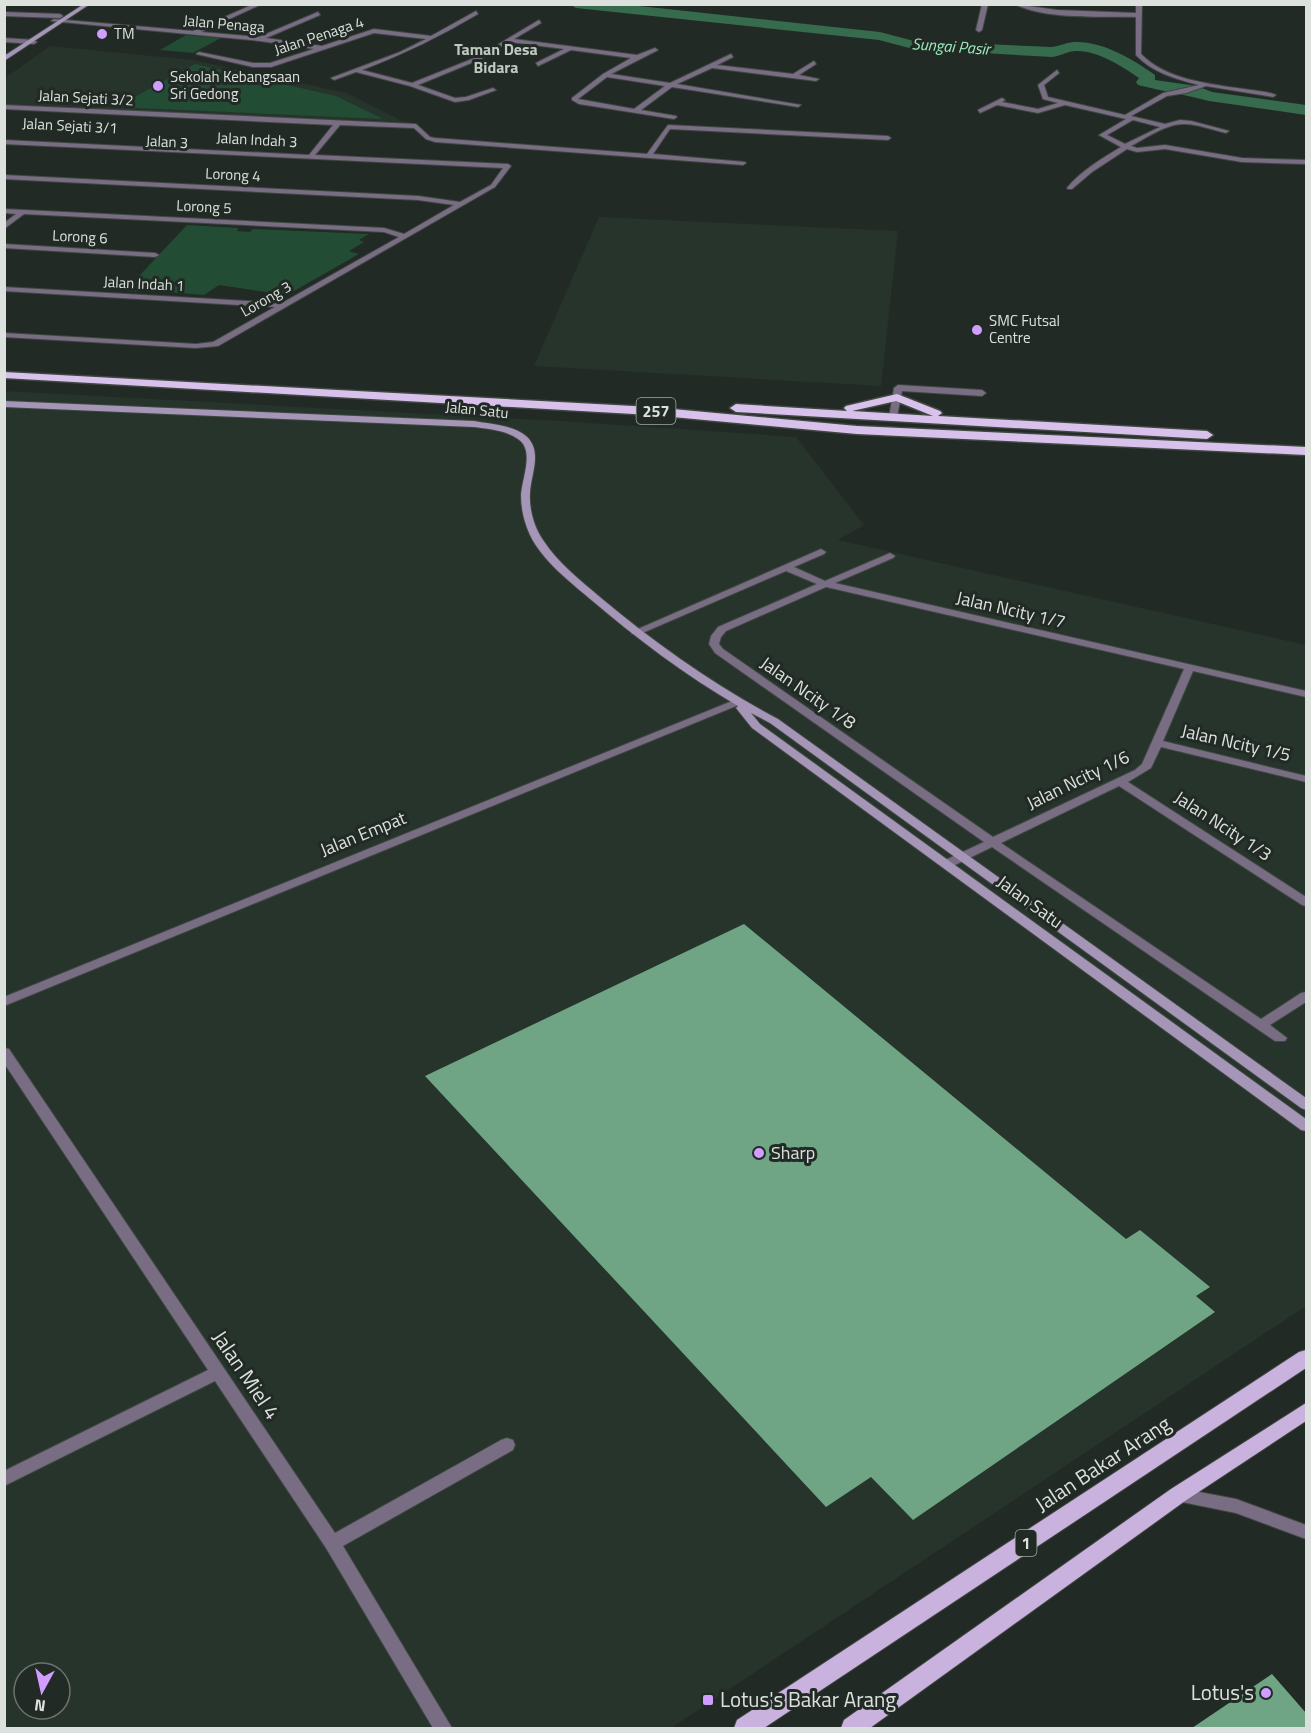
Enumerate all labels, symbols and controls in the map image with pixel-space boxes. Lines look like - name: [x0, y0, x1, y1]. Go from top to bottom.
- street label: Jalan Penaga: [183, 8, 266, 39]
- street label: Jalan Penaga 4: [271, 10, 367, 61]
- place label: TM: [114, 22, 135, 45]
- marker: TM: [95, 27, 109, 41]
- water label: Sungai Pasir: [911, 31, 993, 61]
- district label: Taman Desa Bidara: [454, 37, 538, 79]
- place label: Sekolah Kebangsaan Sri Gedong: [170, 65, 300, 105]
- marker: Sekolah Kebangsaan Sri Gedong: [151, 79, 165, 93]
- street label: Jalan Sejati 3/2: [38, 84, 134, 111]
- street label: Jalan Sejati 3/1: [22, 112, 118, 139]
- street label: Jalan Indah 3: [216, 126, 298, 153]
- street label: Jalan 3: [145, 129, 189, 154]
- street label: Lorong 4: [205, 162, 261, 187]
- street label: Lorong 5: [176, 194, 232, 219]
- street label: Lorong 6: [52, 224, 108, 249]
- street label: Jalan Indah 1: [103, 270, 185, 297]
- street label: Lorong 3: [236, 275, 296, 322]
- place label: SMC Futsal Centre: [989, 309, 1060, 349]
- marker: SMC Futsal Centre: [970, 323, 984, 337]
- street label: Jalan Satu: [444, 395, 510, 424]
- road number: 257: [636, 398, 676, 424]
- street label: Jalan Ncity 1/7: [954, 584, 1068, 635]
- street label: Jalan Ncity 1/8: [755, 650, 862, 736]
- street label: Jalan Ncity 1/5: [1179, 717, 1293, 768]
- street label: Jalan Ncity 1/6: [1022, 743, 1134, 816]
- street label: Jalan Ncity 1/3: [1169, 784, 1277, 867]
- street label: Jalan Empat: [316, 804, 411, 863]
- street label: Jalan Satu: [992, 868, 1069, 935]
- place label: Sharp: [771, 1139, 815, 1166]
- marker: Sharp: [752, 1146, 766, 1160]
- street label: Jalan Miel 4: [205, 1323, 289, 1426]
- street label: Jalan Bakar Arang: [1028, 1407, 1177, 1519]
- road number: 1: [1016, 1530, 1036, 1556]
- north arrow: [12, 1661, 72, 1721]
- place label: Lotus's: [1191, 1676, 1254, 1708]
- place label: Lotus's Bakar Arang: [720, 1683, 896, 1715]
- marker: Lotus's: [1259, 1686, 1273, 1700]
- text: N: [33, 1693, 47, 1719]
- marker: Lotus's Bakar Arang: [701, 1693, 715, 1707]

